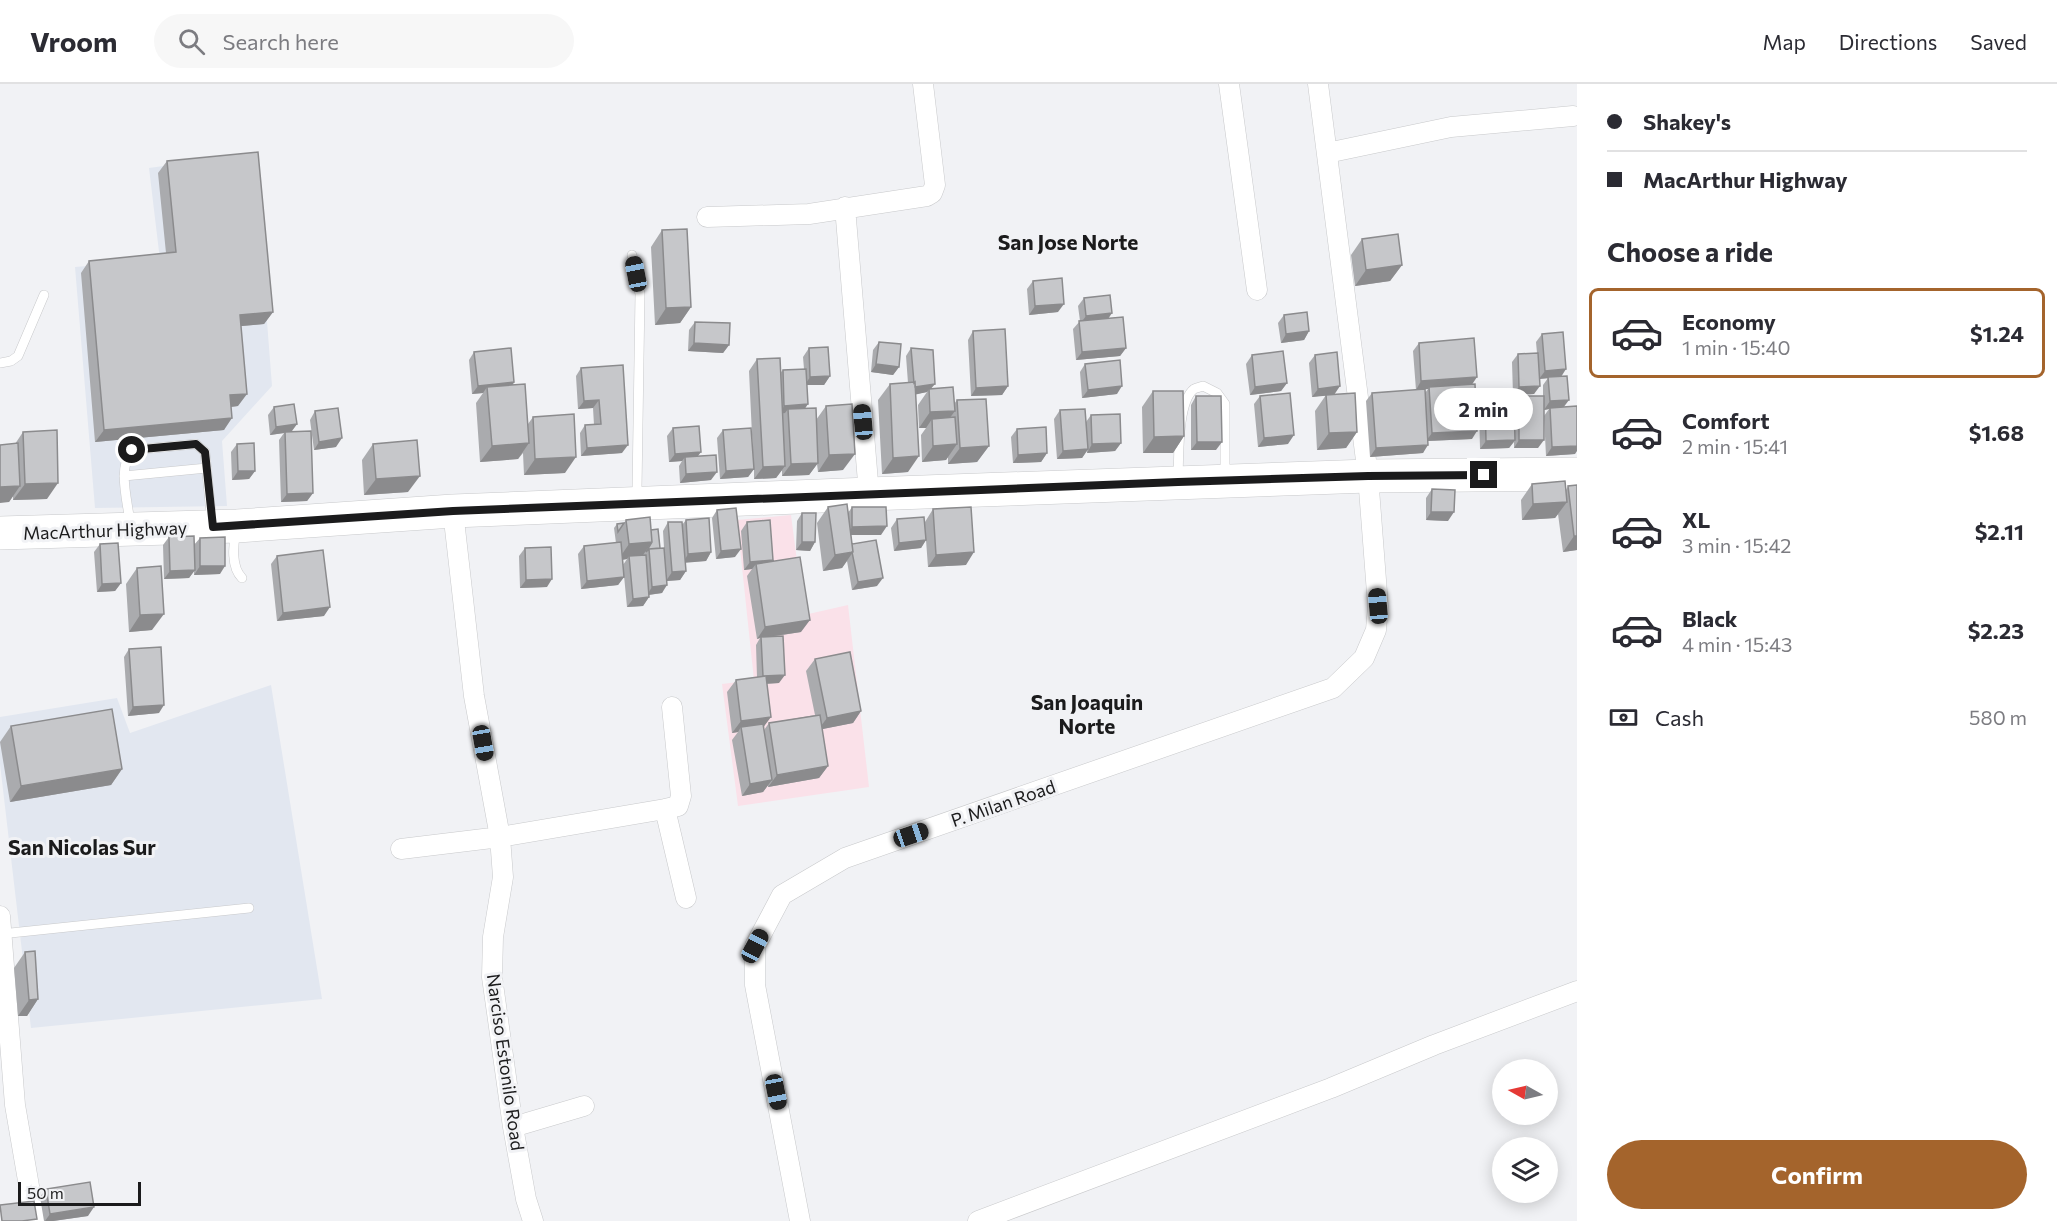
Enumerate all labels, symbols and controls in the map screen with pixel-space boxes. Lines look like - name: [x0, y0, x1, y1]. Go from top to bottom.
- search box: [154, 14, 574, 68]
- text: Vroom: [30, 24, 118, 58]
- icon: search: [175, 25, 208, 58]
- text: Search here: [223, 28, 339, 55]
- text: Map: [1763, 29, 1806, 54]
- text: Directions: [1839, 29, 1937, 54]
- text: Saved: [1970, 29, 2027, 54]
- text: Shakey's: [1643, 108, 1731, 135]
- text: MacArthur Highway: [1643, 166, 1848, 193]
- district label: San Jose Norte: [998, 229, 1138, 254]
- text: Choose a ride: [1607, 235, 1773, 268]
- car: [624, 255, 648, 293]
- icon: car: [1610, 306, 1664, 360]
- text: Economy: [1682, 308, 1776, 335]
- text: $1.24: [1970, 320, 2024, 347]
- text: 1 min · 15:40: [1682, 335, 1791, 359]
- callout: 2 min: [1434, 388, 1534, 430]
- text: 2 min: [1459, 397, 1508, 421]
- car: [852, 403, 874, 441]
- icon: car: [1610, 405, 1664, 459]
- text: Comfort: [1682, 407, 1770, 434]
- text: $1.68: [1969, 419, 2024, 446]
- text: 2 min · 15:41: [1682, 434, 1788, 458]
- route start: [118, 436, 145, 463]
- route end: [1470, 461, 1497, 488]
- icon: car: [1610, 504, 1664, 558]
- text: XL: [1682, 506, 1710, 533]
- street label: MacArthur Highway: [23, 516, 187, 544]
- text: $2.11: [1975, 518, 2024, 545]
- text: 3 min · 15:42: [1682, 533, 1791, 557]
- car: [1367, 587, 1389, 625]
- icon: car: [1610, 603, 1664, 657]
- text: Black: [1682, 605, 1737, 632]
- text: $2.23: [1968, 617, 2024, 644]
- text: 4 min · 15:43: [1682, 632, 1792, 656]
- district label: San Joaquin Norte: [1031, 689, 1143, 738]
- icon: cash: [1607, 701, 1640, 734]
- text: Cash: [1655, 704, 1704, 731]
- text: 580 m: [1969, 705, 2027, 729]
- car: [471, 724, 495, 762]
- street label: P. Milan Road: [948, 775, 1058, 831]
- car: [891, 821, 931, 849]
- district label: San Nicolas Sur: [8, 834, 156, 859]
- car: [739, 926, 771, 966]
- street label: Narciso Estonilo Road: [483, 972, 529, 1152]
- north arrow: [1492, 1059, 1558, 1125]
- map controls: [1492, 1059, 1558, 1203]
- car: [764, 1073, 788, 1111]
- button: layers: [1492, 1137, 1558, 1203]
- button: Confirm: [1607, 1140, 2027, 1209]
- scale bar: [18, 1179, 141, 1206]
- text: 50 m: [27, 1183, 64, 1202]

